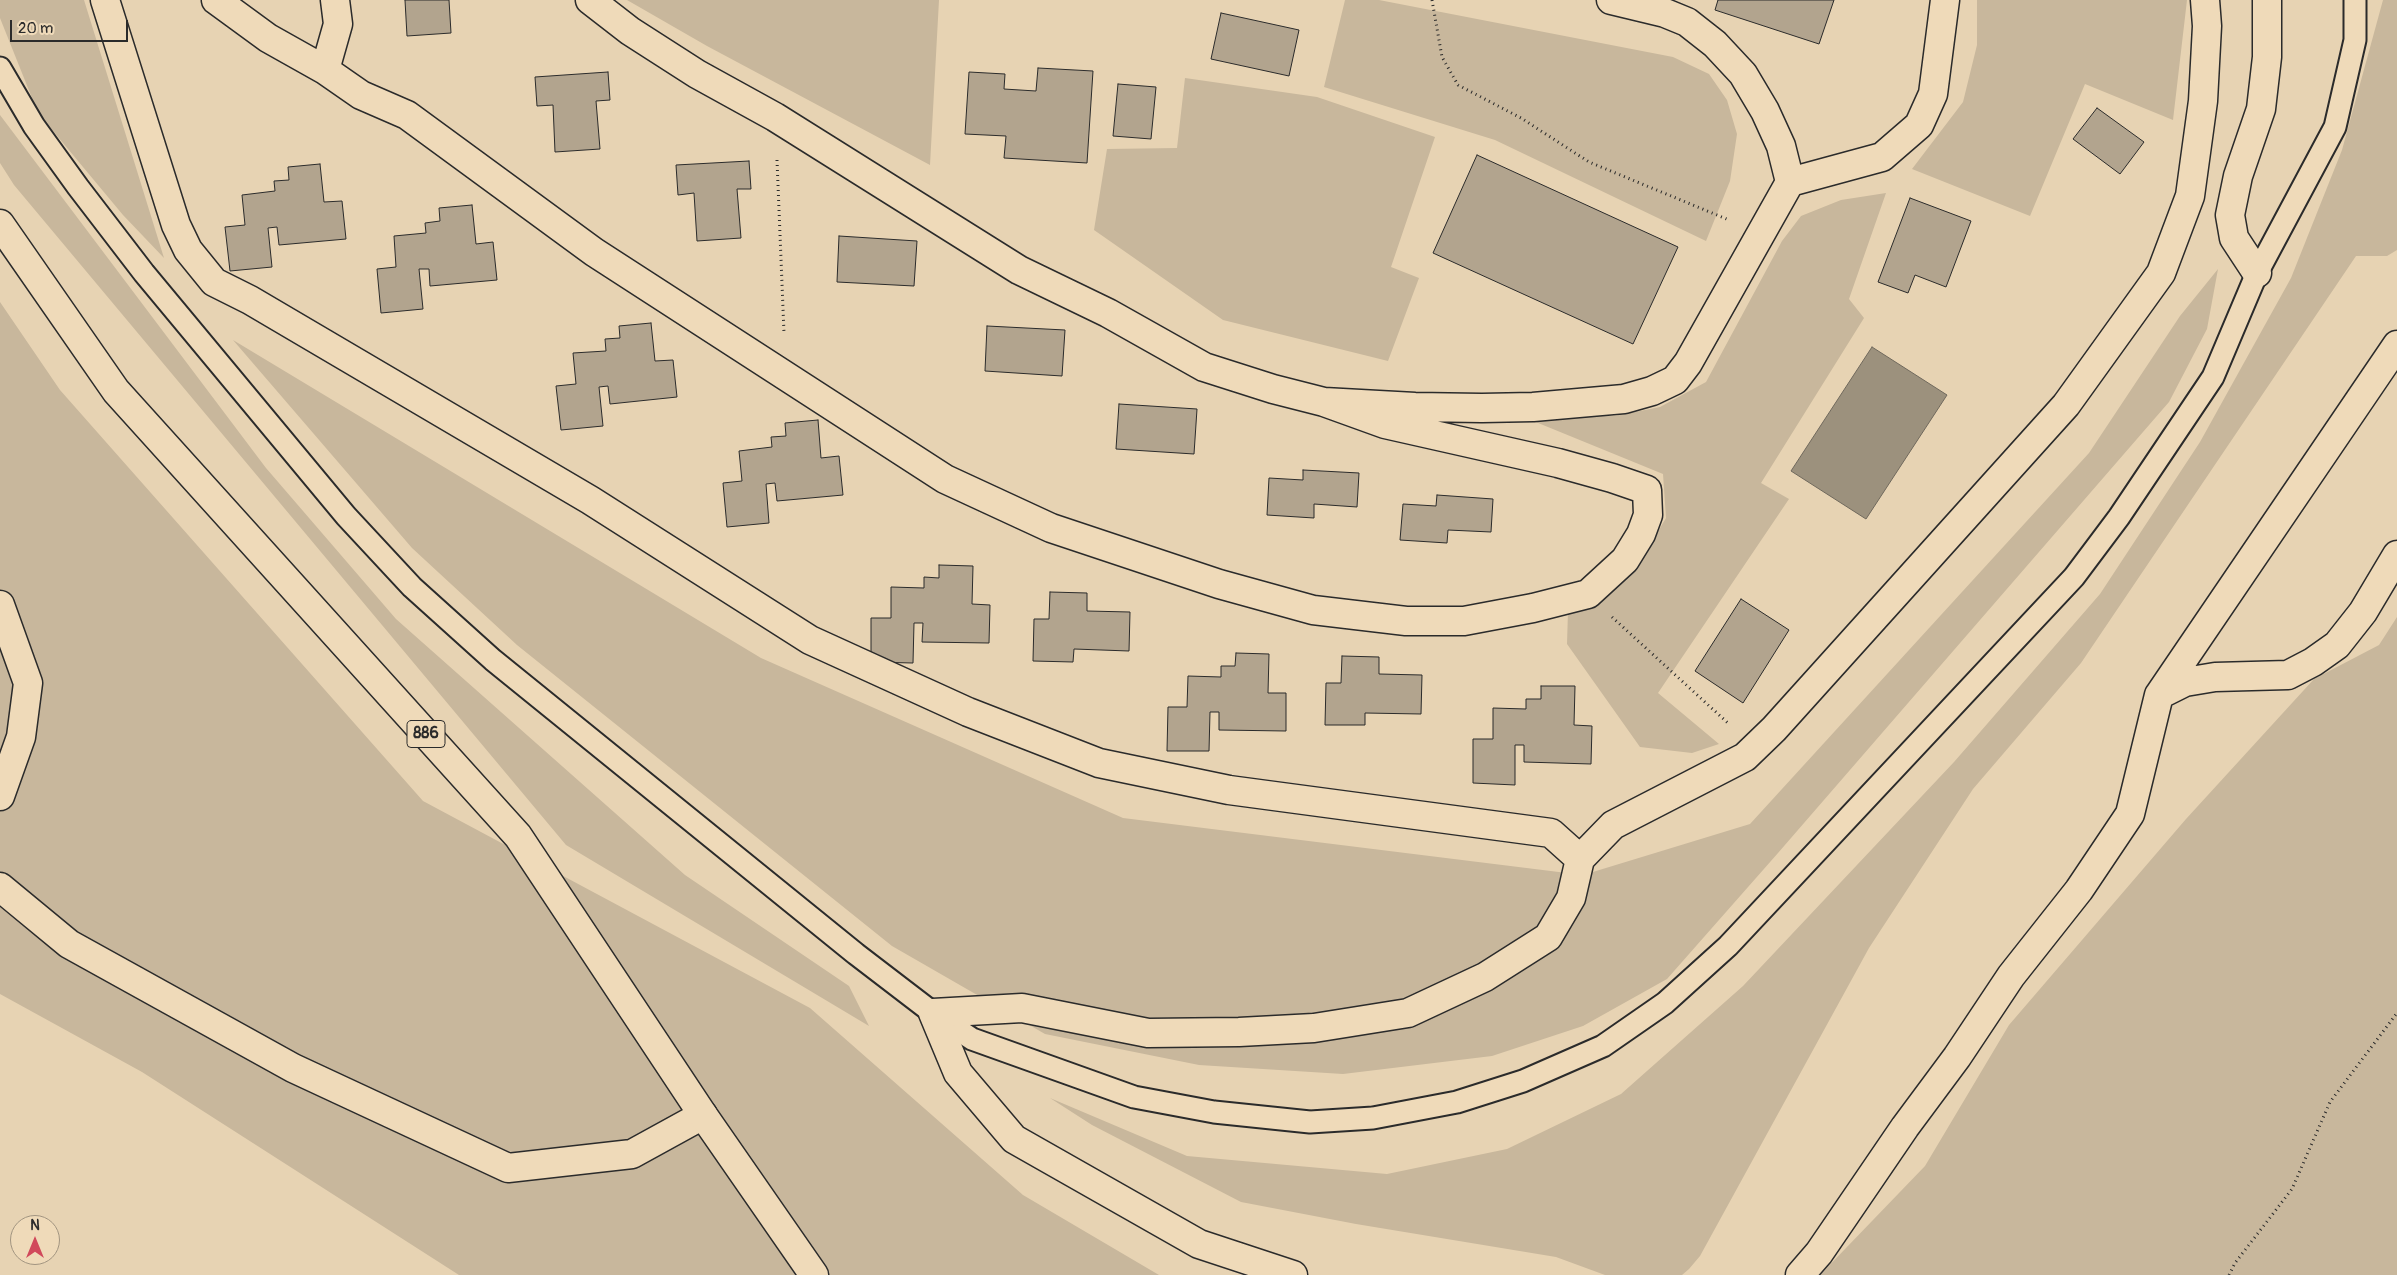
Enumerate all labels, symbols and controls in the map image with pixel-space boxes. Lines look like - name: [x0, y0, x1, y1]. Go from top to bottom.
- scale bar: [12, 10, 130, 42]
- text: 20 m: [18, 19, 53, 38]
- road number: 886: [407, 721, 445, 748]
- north arrow: [10, 1215, 60, 1265]
- text: N: [30, 1217, 40, 1234]

